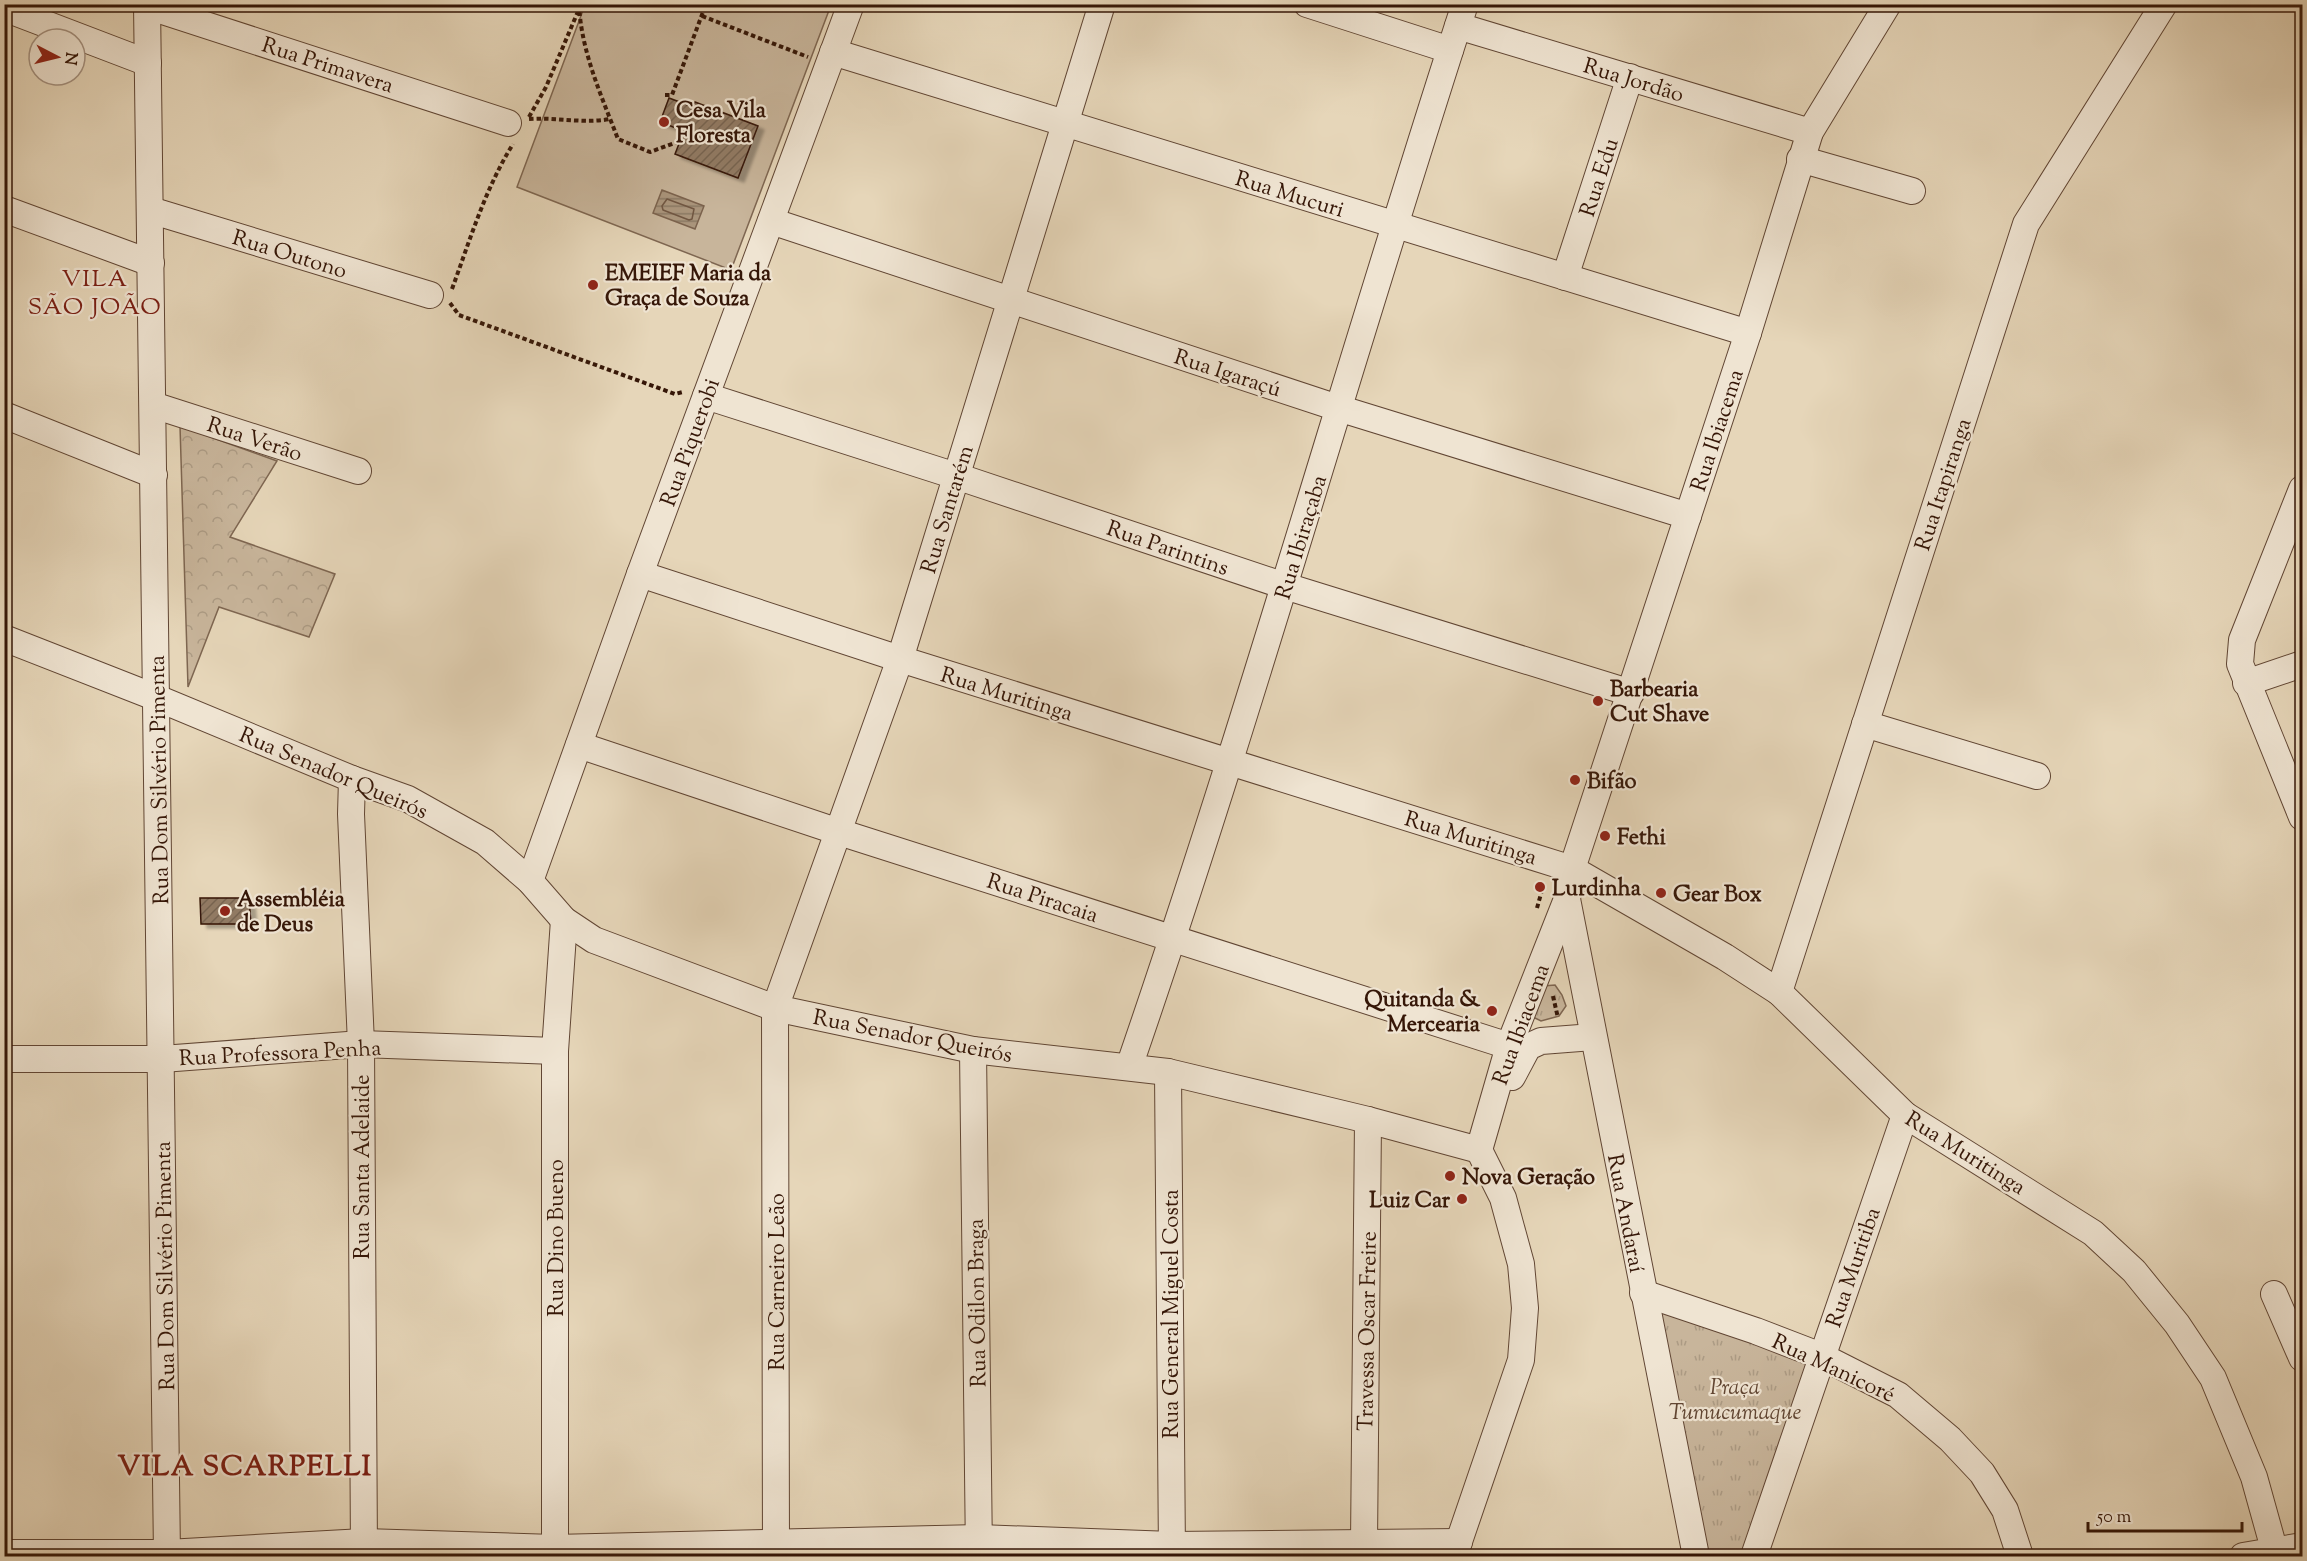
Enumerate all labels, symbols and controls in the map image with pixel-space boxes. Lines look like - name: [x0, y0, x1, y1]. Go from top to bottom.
- north arrow: [27, 27, 87, 87]
- street label: Rua Primavera: [257, 30, 397, 103]
- text: N: [57, 51, 82, 66]
- street label: Rua Jordão: [1579, 51, 1687, 112]
- place label: Cesa Vila Floresta: [676, 96, 767, 153]
- marker: Cesa Vila Floresta: [657, 115, 671, 129]
- street label: Rua Edu: [1573, 134, 1629, 221]
- street label: Rua Mucuri: [1231, 164, 1348, 228]
- street label: Rua Outono: [228, 223, 350, 288]
- place label: EMEIEF Maria da Graça de Souza: [605, 259, 772, 316]
- district label: VILA SÃO JOÃO: [28, 263, 162, 325]
- marker: EMEIEF Maria da Graça de Souza: [586, 278, 600, 292]
- street label: Rua Igaraçú: [1169, 342, 1285, 407]
- street label: Rua Ibiacema: [1684, 366, 1754, 496]
- street label: Rua Piquerobi: [654, 374, 730, 512]
- street label: Rua Verão: [202, 410, 306, 471]
- street label: Rua Itapiranga: [1908, 414, 1981, 555]
- street label: Rua Santarém: [914, 442, 984, 578]
- street label: Rua Ibiraçaba: [1269, 472, 1337, 604]
- street label: Rua Parintins: [1102, 514, 1232, 586]
- street label: Rua Dom Silvério Pimenta: [143, 655, 179, 905]
- street label: Rua Muritinga: [936, 661, 1076, 731]
- place label: Barbearia Cut Shave: [1610, 675, 1709, 732]
- marker: Barbearia Cut Shave: [1591, 694, 1605, 708]
- street label: Rua Senador Queirós: [233, 720, 432, 829]
- place label: Bifão: [1587, 767, 1637, 799]
- marker: Bifão: [1568, 773, 1582, 787]
- street label: Rua Muritinga: [1400, 805, 1540, 875]
- place label: Fethi: [1617, 823, 1666, 855]
- marker: Fethi: [1598, 829, 1612, 843]
- street label: Rua Piracaia: [982, 867, 1102, 933]
- place label: Lurdinha: [1552, 874, 1642, 906]
- marker: Lurdinha: [1533, 880, 1547, 894]
- place label: Gear Box: [1673, 880, 1762, 912]
- place label: Assembléia de Deus: [237, 885, 346, 942]
- marker: Gear Box: [1654, 886, 1668, 900]
- marker: Assembléia de Deus: [218, 904, 232, 918]
- street label: Rua Ibiacema: [1486, 960, 1560, 1090]
- place label: Quitanda & Mercearia: [1364, 985, 1481, 1042]
- street label: Rua Senador Queirós: [810, 1003, 1015, 1073]
- marker: Quitanda & Mercearia: [1485, 1004, 1499, 1018]
- street label: Rua Professora Penha: [178, 1034, 382, 1076]
- street label: Rua Santa Adelaide: [348, 1074, 380, 1260]
- street label: Rua Muritinga: [1898, 1105, 2031, 1204]
- street label: Rua Dom Silvério Pimenta: [149, 1141, 185, 1391]
- street label: Rua Andaraí: [1597, 1152, 1651, 1276]
- street label: Rua Dino Bueno: [542, 1159, 574, 1317]
- place label: Nova Geração: [1462, 1163, 1595, 1195]
- marker: Nova Geração: [1443, 1169, 1457, 1183]
- place label: Luiz Car: [1369, 1186, 1451, 1218]
- street label: Rua General Miguel Costa: [1157, 1189, 1189, 1439]
- marker: Luiz Car: [1455, 1192, 1469, 1206]
- street label: Rua Carneiro Leão: [763, 1193, 795, 1371]
- street label: Rua Muritiba: [1819, 1204, 1890, 1332]
- street label: Rua Odilon Braga: [962, 1218, 996, 1388]
- street label: Travessa Oscar Freire: [1351, 1231, 1387, 1431]
- street label: Rua Manicoré: [1766, 1327, 1900, 1412]
- park label: Praça Tumucumaque: [1669, 1373, 1801, 1430]
- district label: VILA SCARPELLI: [118, 1448, 372, 1488]
- scale bar: [2088, 1495, 2242, 1533]
- text: 50 m: [2096, 1505, 2132, 1531]

